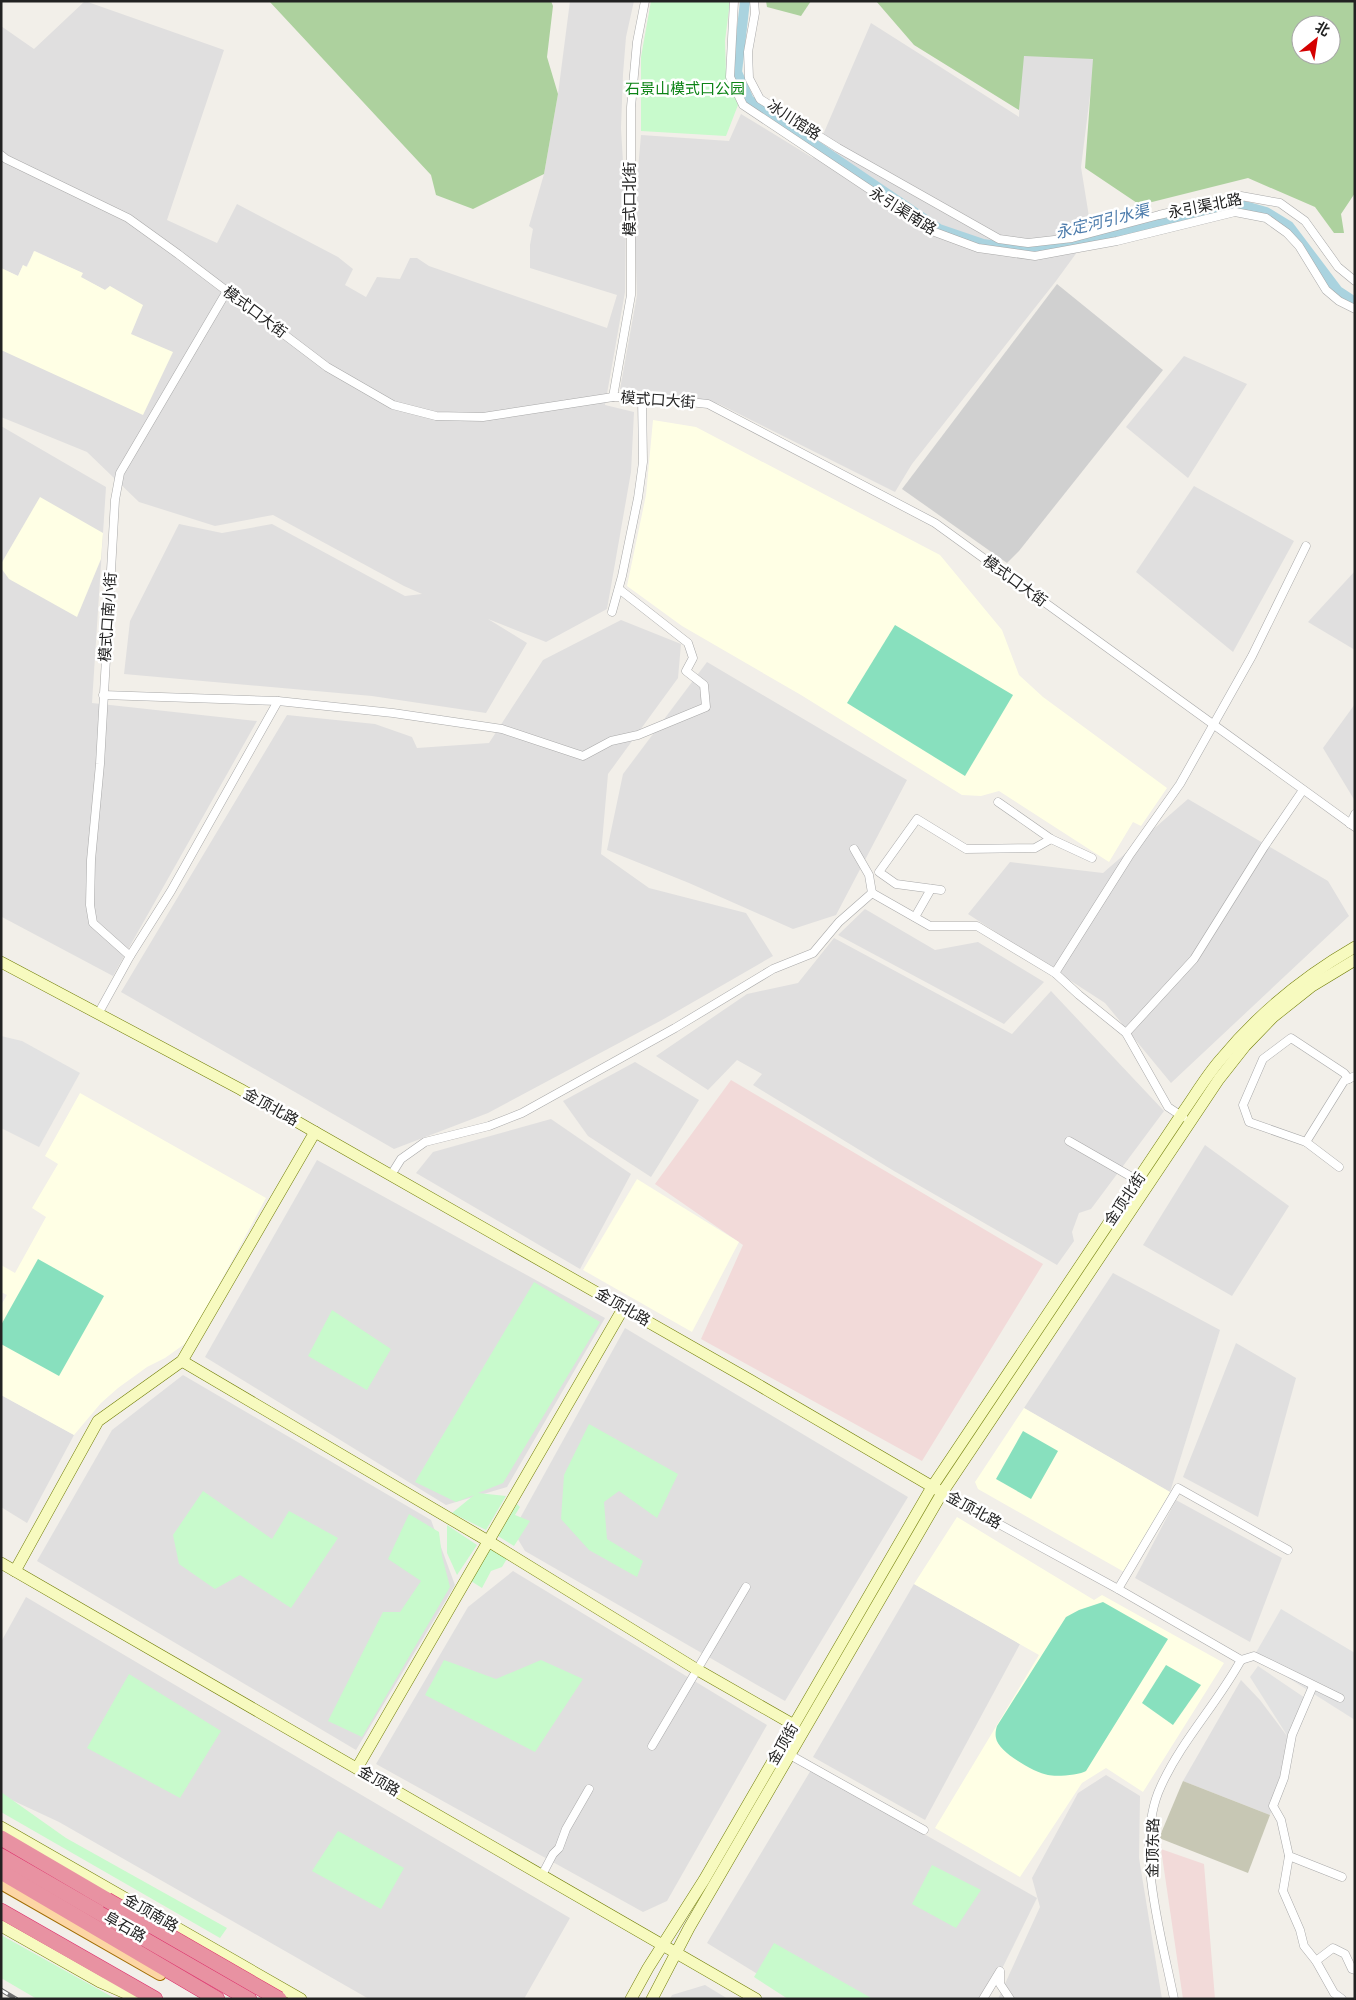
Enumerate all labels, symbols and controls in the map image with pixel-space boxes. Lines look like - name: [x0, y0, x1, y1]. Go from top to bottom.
- north arrow: [1291, 15, 1341, 65]
- text: 北: [1312, 17, 1334, 40]
- park label: 石景山模式口公园: [625, 78, 745, 98]
- street label: 冰川馆路: [764, 94, 825, 144]
- street label: 模式口北街: [619, 161, 639, 237]
- street label: 永引渠南路: [866, 182, 941, 239]
- street label: 永引渠北路: [1166, 188, 1244, 222]
- water label: 永定河引水渠: [1053, 198, 1153, 243]
- street label: 模式口大街: [220, 281, 292, 342]
- street label: 模式口大街: [620, 386, 696, 412]
- street label: 模式口大街: [979, 550, 1052, 610]
- street label: 模式口南小街: [94, 571, 120, 663]
- street label: 金顶北路: [240, 1083, 303, 1129]
- street label: 金顶北街: [1099, 1168, 1149, 1229]
- street label: 金顶北路: [593, 1282, 654, 1330]
- street label: 金顶北路: [943, 1486, 1006, 1532]
- street label: 金顶街: [762, 1719, 802, 1768]
- street label: 金顶路: [355, 1760, 404, 1800]
- street label: 金顶东路: [1141, 1818, 1163, 1878]
- street label: 金顶南路: [121, 1888, 182, 1936]
- street label: 阜石路: [101, 1906, 150, 1946]

